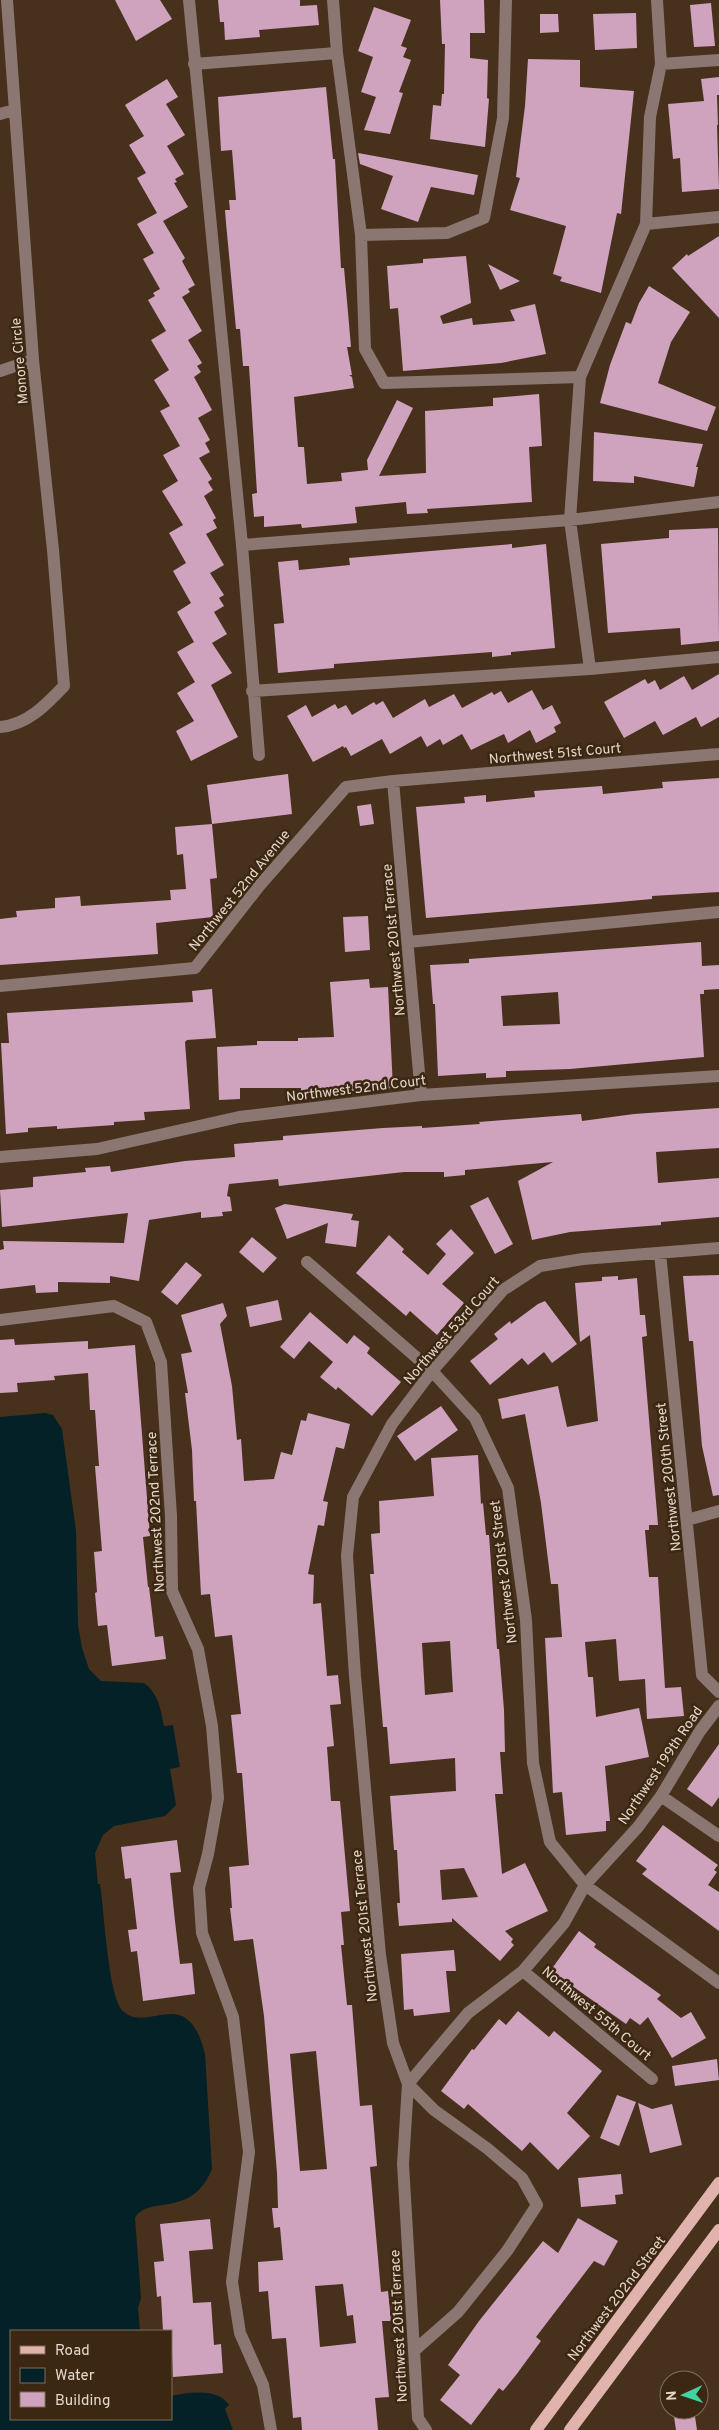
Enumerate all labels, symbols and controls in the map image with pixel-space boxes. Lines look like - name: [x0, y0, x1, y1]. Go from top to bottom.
- street label: Monore Circle: [8, 317, 33, 405]
- street label: Northwest 51st Court: [488, 740, 622, 769]
- street label: Northwest 52nd Avenue: [186, 827, 294, 955]
- street label: Northwest 201st Terrace: [379, 863, 410, 1017]
- street label: Northwest 52nd Court: [285, 1072, 427, 1106]
- street label: Northwest 53rd Court: [401, 1273, 504, 1388]
- street label: Northwest 200th Street: [653, 1402, 686, 1552]
- street label: Northwest 202nd Terrace: [144, 1431, 169, 1593]
- street label: Northwest 201st Street: [487, 1499, 522, 1645]
- street label: Northwest 199th Road: [615, 1704, 707, 1828]
- street label: Northwest 201st Terrace: [349, 1849, 382, 2003]
- street label: Northwest 55th Court: [538, 1963, 654, 2065]
- street label: Northwest 202nd Street: [565, 2233, 670, 2365]
- street label: Northwest 201st Terrace: [387, 2249, 412, 2403]
- legend: [10, 2330, 172, 2420]
- text: Road: [55, 2342, 90, 2361]
- text: Water: [55, 2367, 95, 2386]
- north arrow: [659, 2370, 709, 2420]
- text: N: [664, 2390, 681, 2401]
- text: Building: [55, 2392, 110, 2411]

